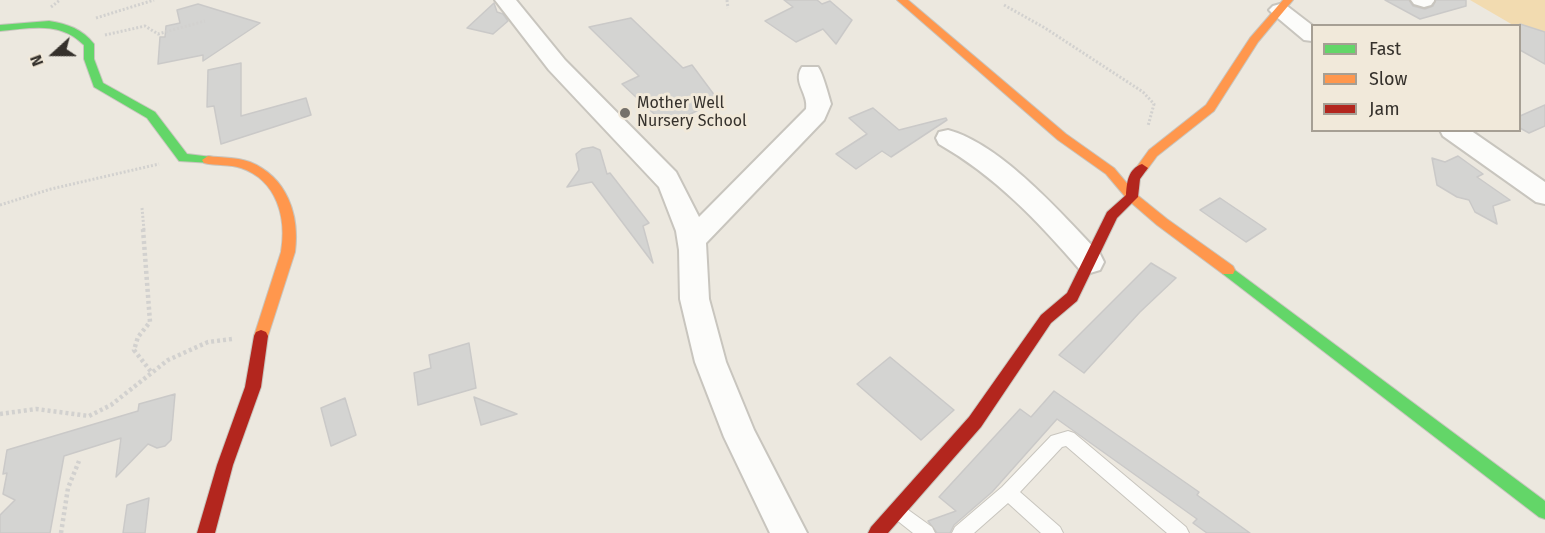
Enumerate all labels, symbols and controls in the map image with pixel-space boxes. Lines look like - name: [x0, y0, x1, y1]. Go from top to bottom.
- north arrow: [24, 24, 84, 84]
- legend: [1311, 24, 1521, 132]
- text: Fast: [1369, 38, 1401, 60]
- text: N: [26, 52, 48, 69]
- text: Slow: [1369, 68, 1407, 90]
- place label: Mother Well Nursery School: [637, 94, 747, 132]
- text: Jam: [1369, 98, 1400, 120]
- marker: Mother Well Nursery School: [618, 106, 632, 120]

